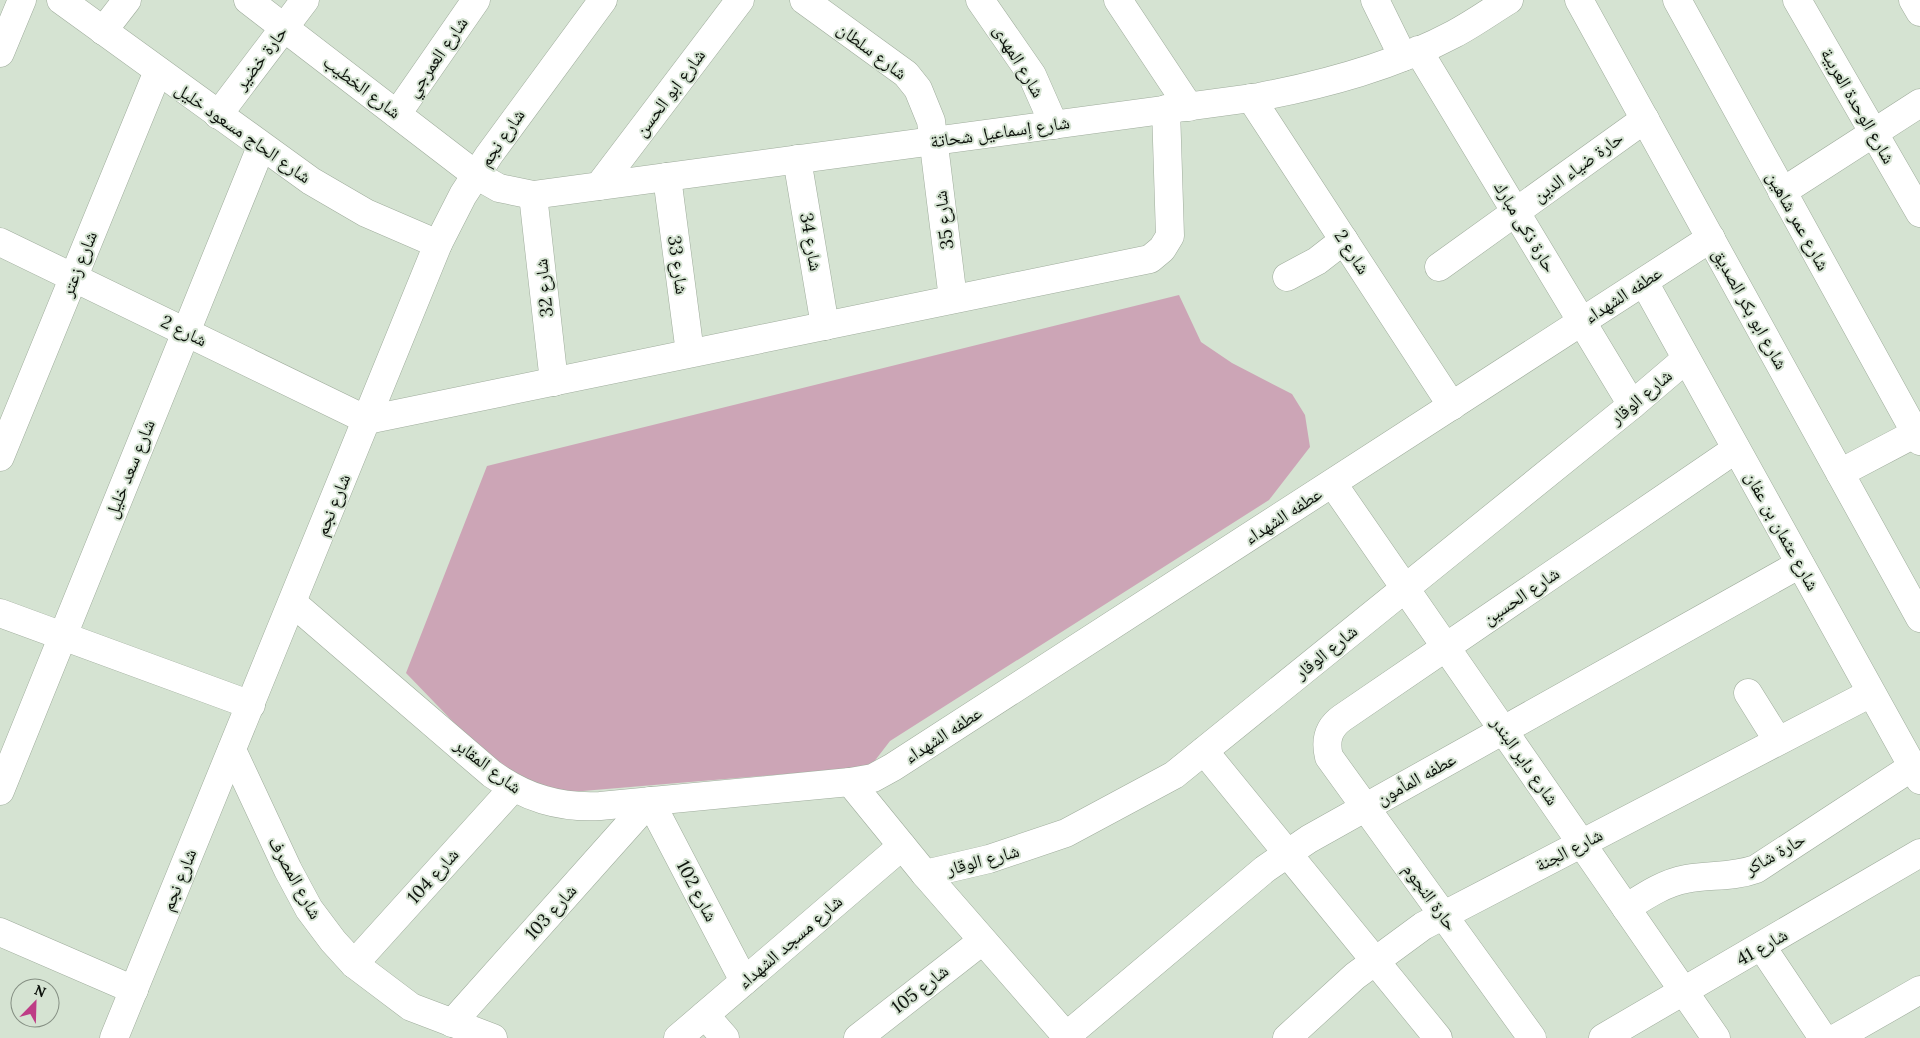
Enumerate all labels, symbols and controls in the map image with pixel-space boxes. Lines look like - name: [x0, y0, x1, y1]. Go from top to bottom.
- street label: شارع العمرجي: [400, 12, 476, 103]
- street label: شارع سلطان: [833, 17, 912, 84]
- street label: شارع المهدى: [989, 20, 1050, 101]
- street label: حارة خضير: [228, 21, 292, 95]
- street label: شارع ابو الحسن: [629, 44, 710, 141]
- street label: شارع الوحدة العربية: [1816, 44, 1901, 168]
- street label: شارع الخطيب: [319, 50, 406, 123]
- street label: شارع الحاج مسعود خليل: [170, 77, 316, 189]
- street label: شارع نجم: [473, 104, 531, 172]
- street label: شارع إسماعيل شحاتة: [929, 110, 1071, 154]
- street label: حارة ضياء الدين: [1528, 126, 1627, 207]
- street label: شارع عمر شاهين: [1762, 167, 1835, 274]
- street label: حارة ذكى مبارك: [1489, 177, 1562, 276]
- street label: شارع 35: [929, 189, 959, 251]
- street label: شارع 34: [795, 211, 828, 273]
- street label: شارع 2: [1330, 225, 1375, 278]
- street label: شارع زعتر: [55, 228, 102, 301]
- street label: شارع 33: [663, 234, 694, 296]
- street label: شارع ابو بكر الصديق: [1708, 244, 1793, 373]
- street label: شارع 32: [529, 258, 558, 318]
- street label: عطفه الشهداء: [1580, 261, 1666, 328]
- street label: شارع 2: [157, 310, 211, 352]
- street label: شارع الوقار: [1604, 364, 1677, 430]
- street label: شارع سعد خليل: [99, 416, 160, 522]
- street label: شارع عثمان بن عفان: [1740, 467, 1825, 595]
- street label: شارع نجم: [310, 470, 356, 540]
- street label: عطفه الشهداء: [1240, 482, 1326, 549]
- street label: شارع الحسين: [1478, 561, 1564, 630]
- street label: شارع الوقار: [1289, 619, 1362, 685]
- street label: عطفه الشهداء: [900, 701, 986, 768]
- street label: شارع داير البندر: [1486, 711, 1564, 809]
- street label: شارع المقابر: [449, 732, 526, 798]
- street label: عطفه المأمون: [1372, 747, 1460, 810]
- street label: شارع الجنة: [1531, 823, 1606, 876]
- street label: حارة شاكر: [1739, 827, 1809, 881]
- street label: شارع المصرف: [263, 832, 328, 923]
- street label: شارع الوقار: [943, 839, 1022, 881]
- street label: شارع 104: [402, 843, 463, 908]
- street label: شارع نجم: [156, 845, 202, 915]
- street label: شارع 102: [672, 856, 723, 925]
- street label: حارة النجوم: [1397, 859, 1463, 935]
- street label: شارع 103: [520, 879, 581, 944]
- street label: شارع مسجد الشهداء: [732, 890, 847, 994]
- street label: شارع 41: [1732, 923, 1791, 970]
- street label: شارع 105: [886, 959, 953, 1018]
- north arrow: [10, 978, 60, 1028]
- text: N: [32, 981, 49, 1002]

